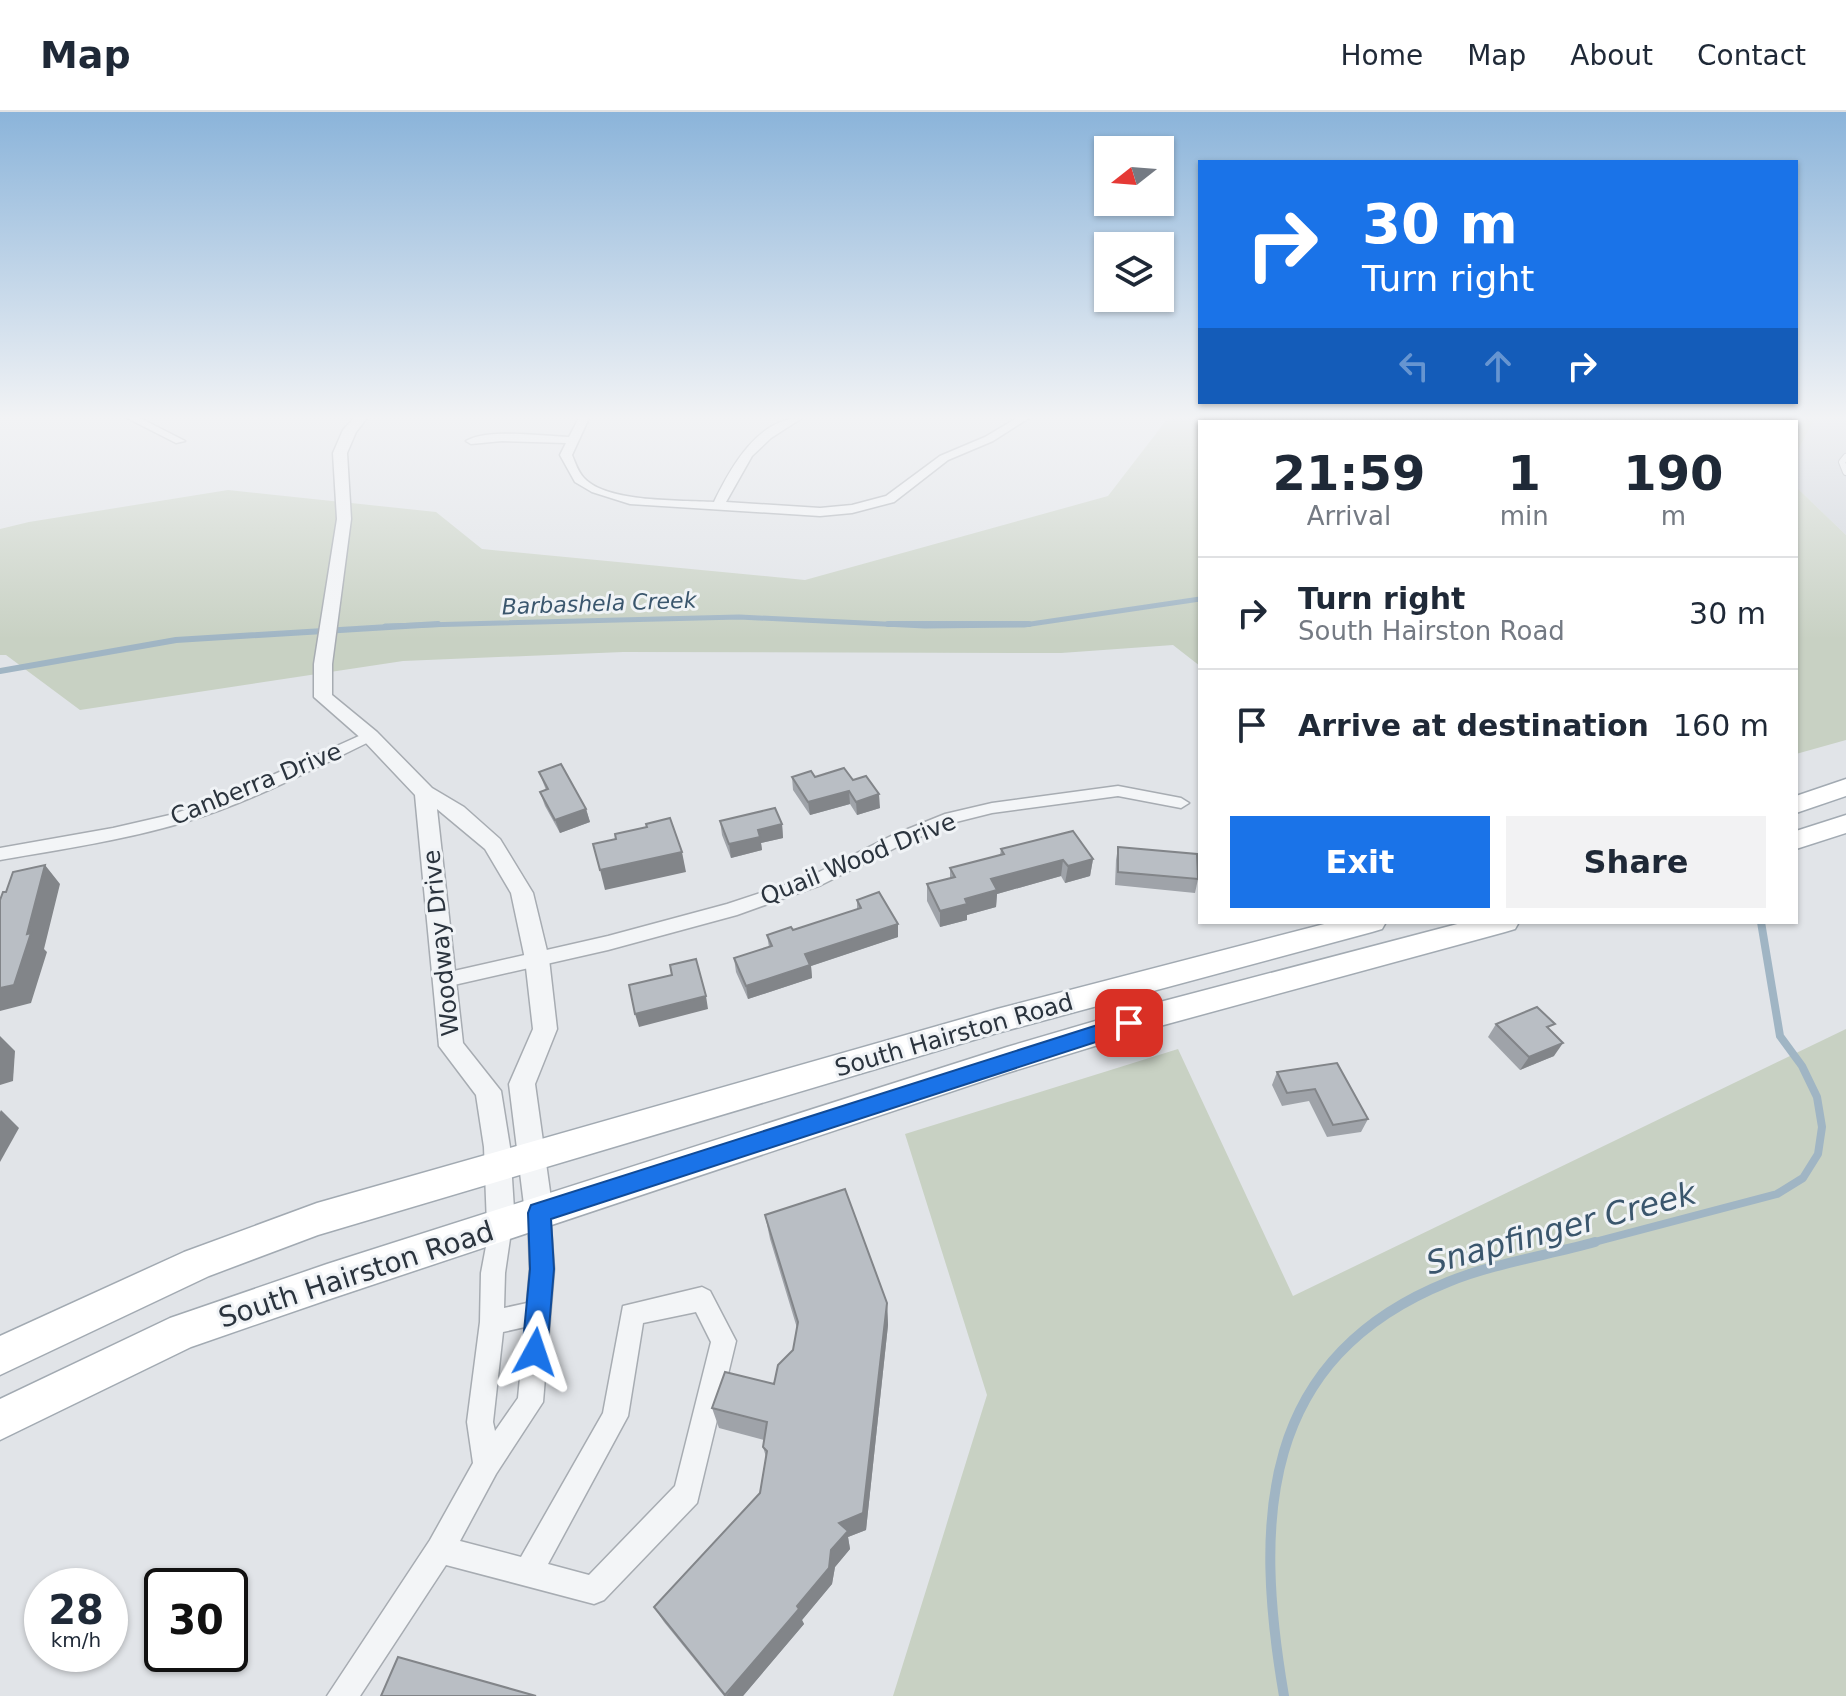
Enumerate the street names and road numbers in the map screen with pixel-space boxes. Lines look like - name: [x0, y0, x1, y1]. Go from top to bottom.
- street label: Canberra Drive: [166, 737, 346, 831]
- street label: Quail Wood Drive: [756, 807, 960, 911]
- street label: Woodway Drive: [417, 849, 465, 1037]
- street label: South Hairston Road: [832, 988, 1076, 1082]
- street label: South Hairston Road: [214, 1214, 498, 1335]

